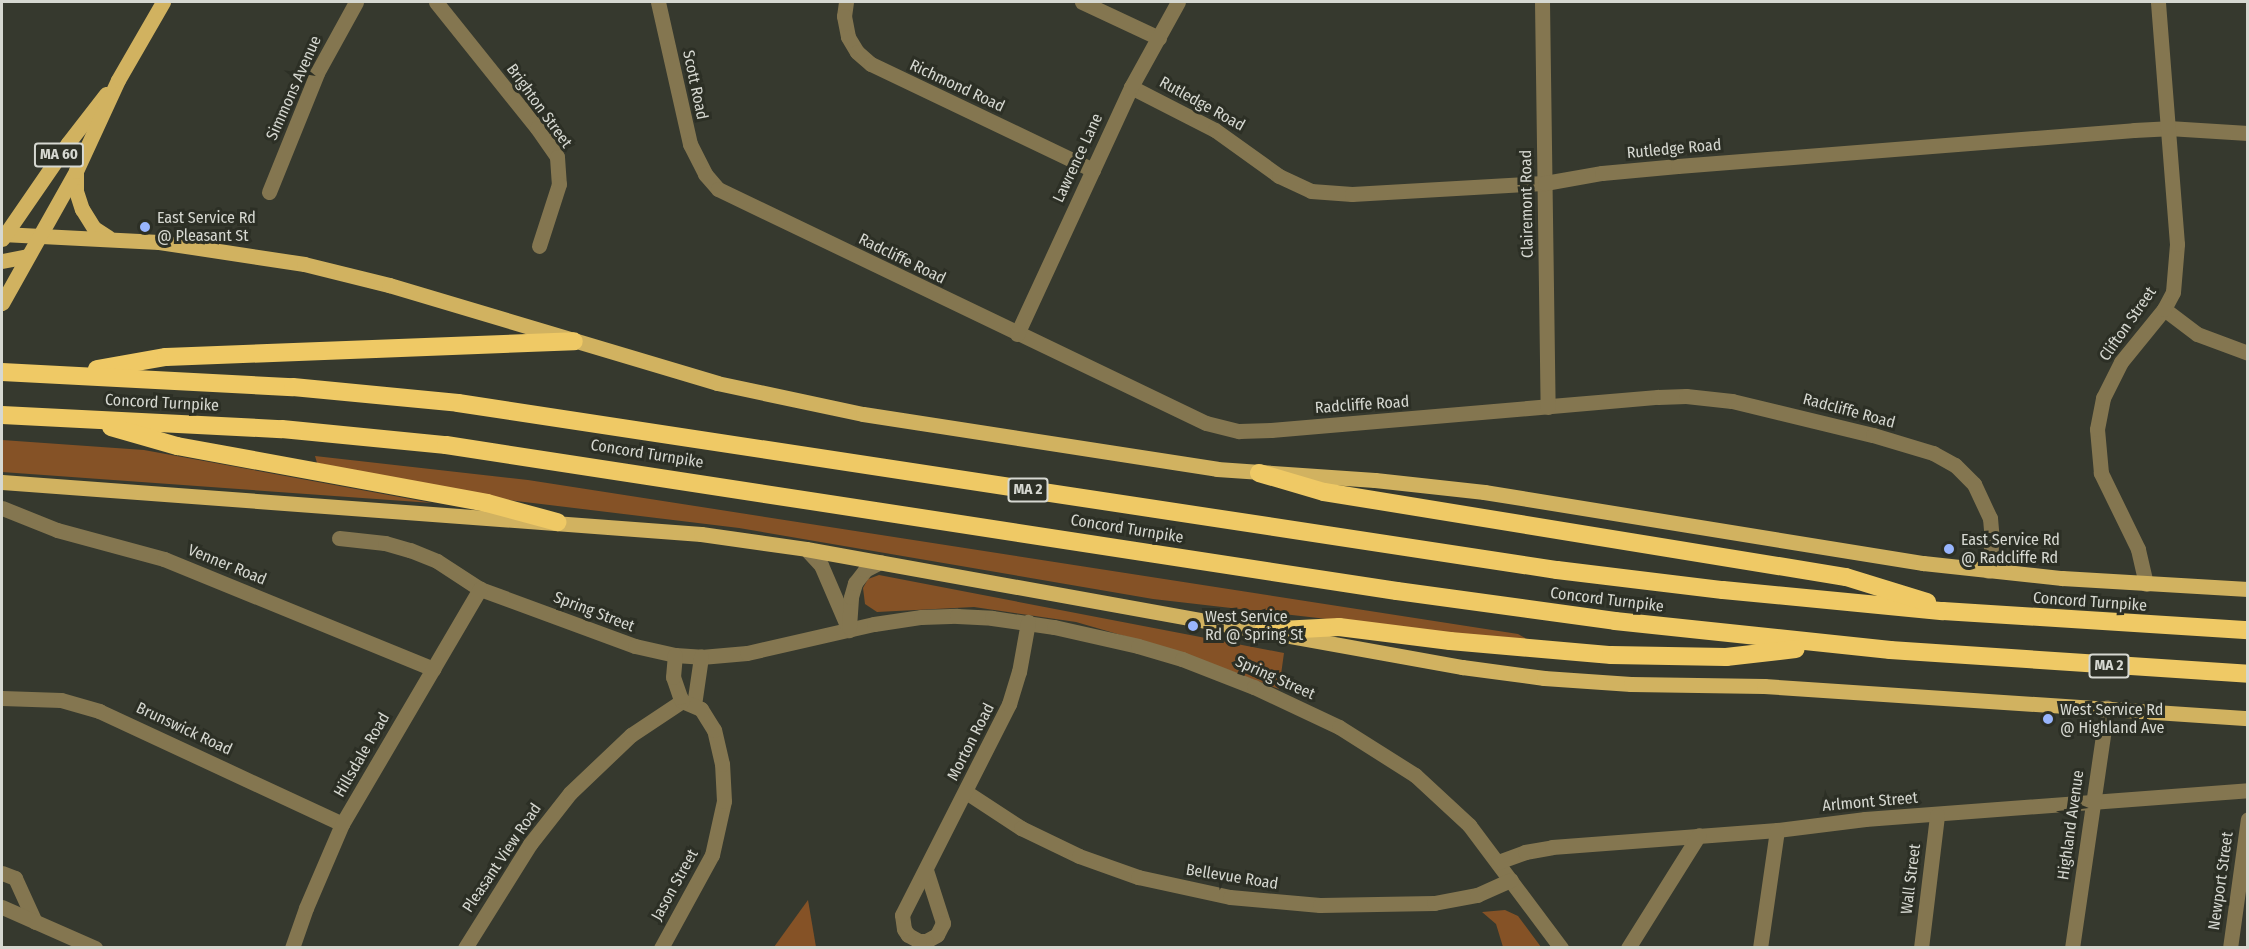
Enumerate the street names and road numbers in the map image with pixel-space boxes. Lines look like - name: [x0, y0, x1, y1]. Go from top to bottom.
- street label: Simmons Avenue: [262, 33, 326, 143]
- street label: Scott Road: [678, 49, 712, 121]
- street label: Richmond Road: [906, 56, 1008, 116]
- street label: Brighton Street: [502, 60, 576, 152]
- street label: Rutledge Road: [1156, 73, 1248, 135]
- street label: Lawrence Lane: [1049, 110, 1107, 206]
- street label: Rutledge Road: [1626, 135, 1722, 163]
- road number: MA 60: [34, 143, 84, 167]
- street label: Clairemont Road: [1516, 150, 1538, 258]
- street label: Radcliffe Road: [855, 230, 949, 288]
- street label: Clifton Street: [2095, 283, 2161, 365]
- street label: Radcliffe Road: [1801, 389, 1897, 433]
- street label: Concord Turnpike: [105, 390, 219, 416]
- street label: Radcliffe Road: [1314, 392, 1410, 418]
- street label: Concord Turnpike: [589, 436, 705, 472]
- road number: MA 2: [1007, 478, 1049, 502]
- street label: Concord Turnpike: [1069, 511, 1185, 547]
- street label: Venner Road: [185, 541, 269, 589]
- street label: Concord Turnpike: [1549, 584, 1665, 616]
- street label: Spring Street: [551, 588, 637, 636]
- street label: Concord Turnpike: [2032, 588, 2148, 616]
- street label: Spring Street: [1232, 652, 1318, 704]
- road number: MA 2: [2088, 654, 2130, 678]
- street label: Brunswick Road: [133, 698, 235, 760]
- street label: Morton Road: [943, 700, 999, 784]
- street label: Hillsdale Road: [330, 709, 394, 801]
- street label: Highland Avenue: [2054, 769, 2088, 881]
- street label: Arlmont Street: [1821, 788, 1919, 816]
- street label: Pleasant View Road: [458, 800, 546, 916]
- street label: Newport Street: [2205, 831, 2237, 931]
- street label: Wall Street: [1897, 843, 1925, 915]
- street label: Jason Street: [647, 846, 703, 924]
- street label: Bellevue Road: [1184, 860, 1280, 894]

